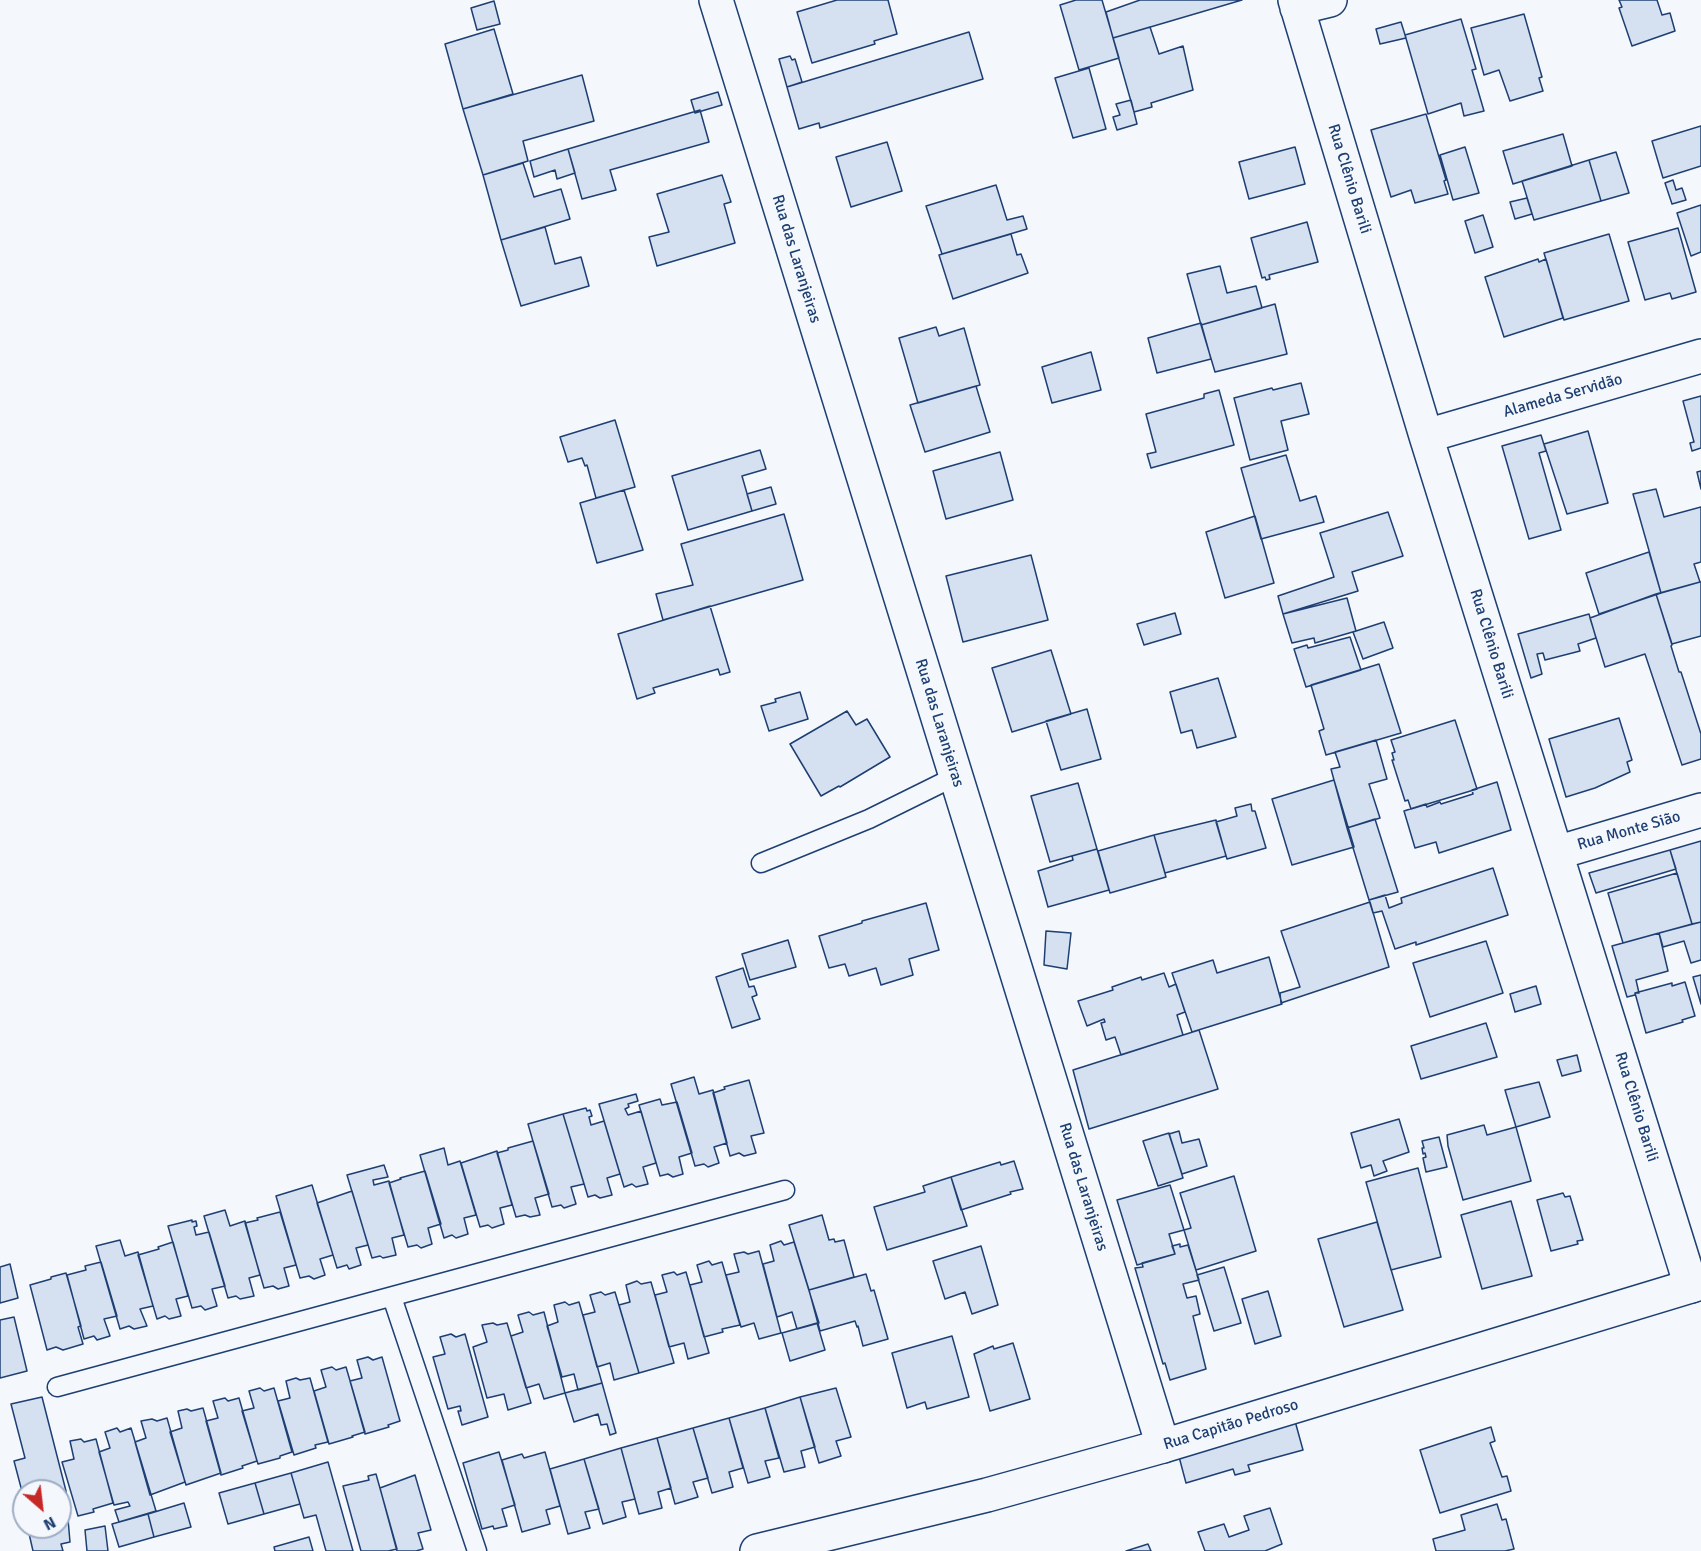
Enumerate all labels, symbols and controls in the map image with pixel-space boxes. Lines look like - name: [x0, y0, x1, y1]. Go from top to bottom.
- street label: Rua Clênio Barili: [1323, 122, 1375, 236]
- street label: Rua das Laranjeiras: [767, 192, 825, 326]
- street label: Alameda Servidão: [1501, 370, 1625, 422]
- street label: Rua Clênio Barili: [1465, 587, 1517, 701]
- street label: Rua das Laranjeiras: [910, 656, 968, 790]
- street label: Rua Monte Sião: [1575, 807, 1683, 855]
- street label: Rua Clênio Barili: [1610, 1050, 1662, 1164]
- street label: Rua das Laranjeiras: [1054, 1120, 1112, 1254]
- street label: Rua Capitão Pedroso: [1161, 1395, 1301, 1455]
- north arrow: [12, 1479, 72, 1539]
- text: N: [40, 1512, 59, 1535]

